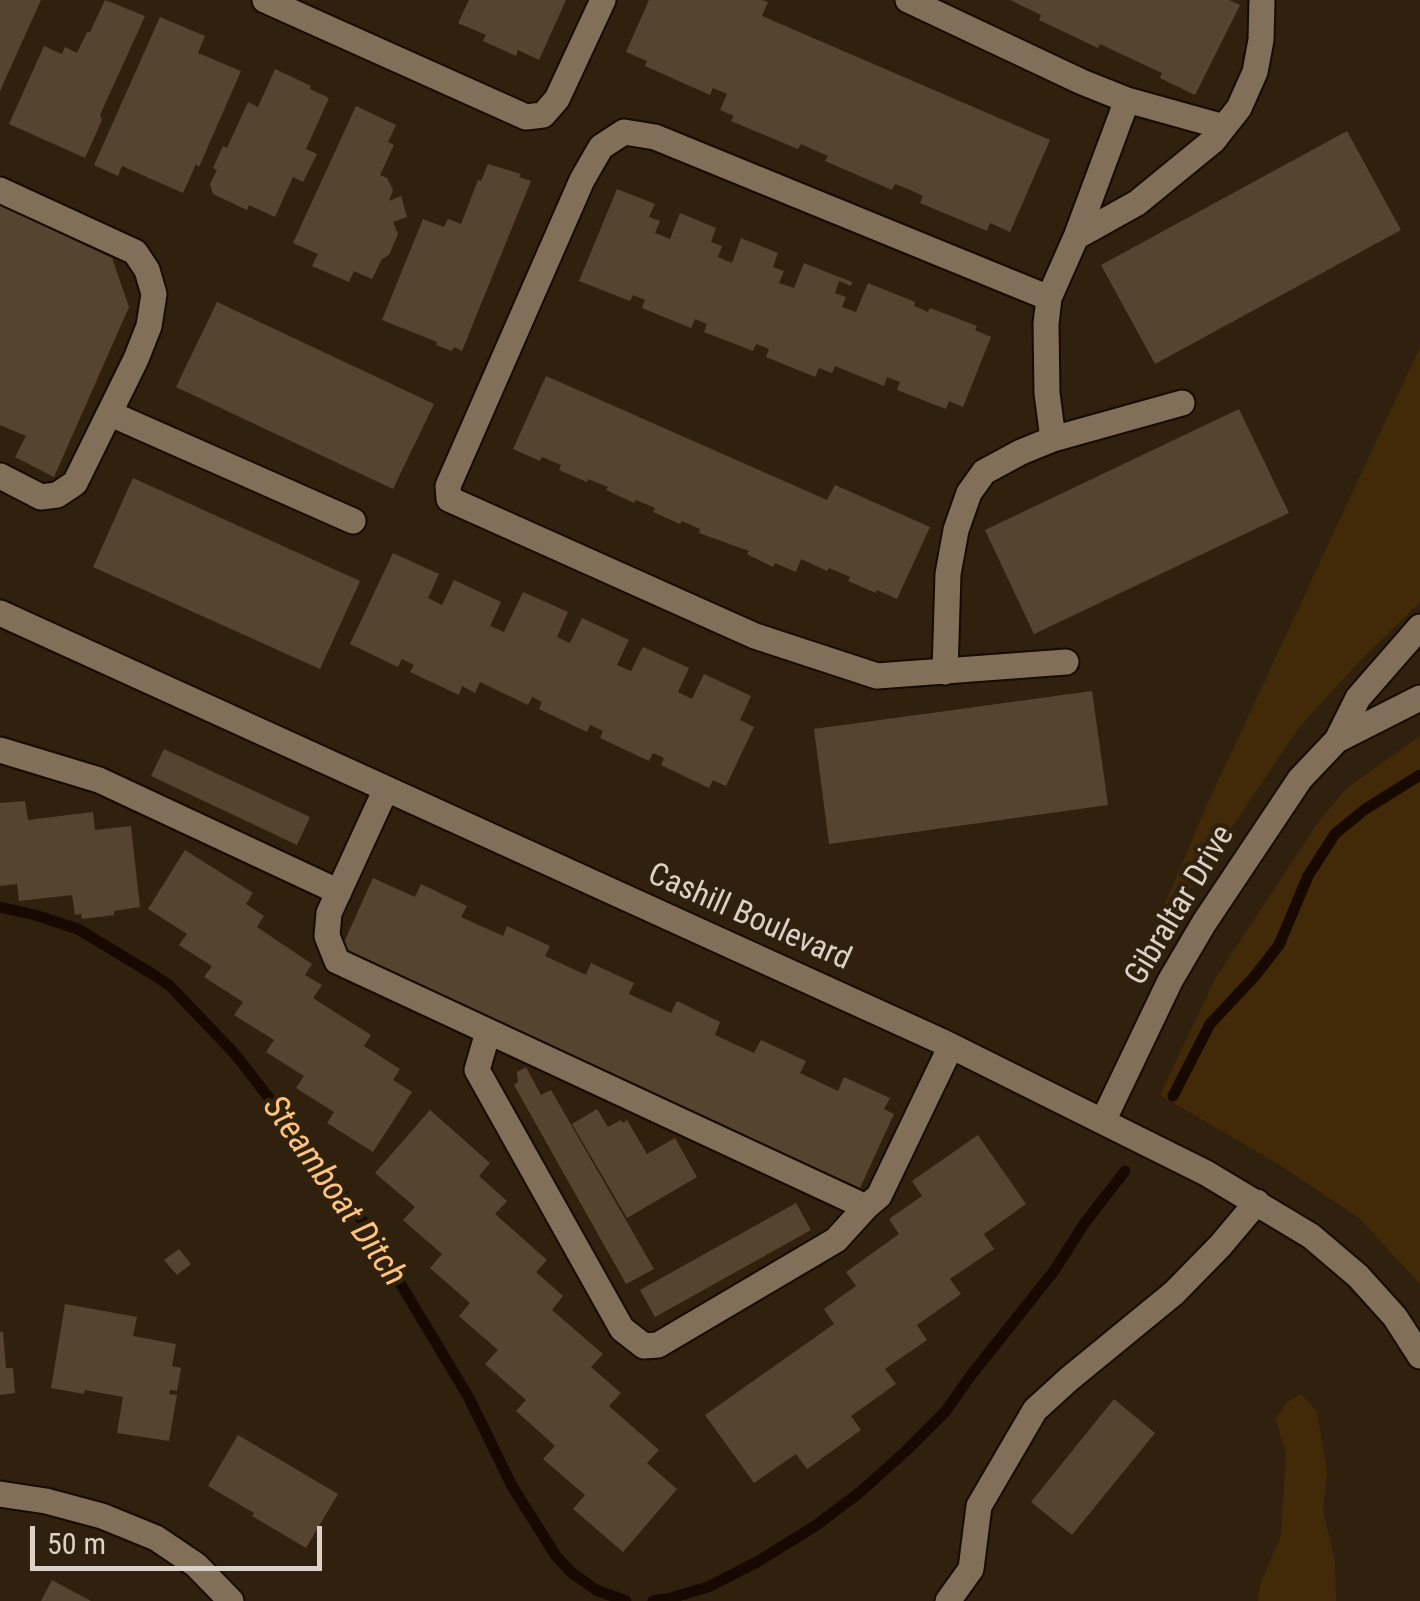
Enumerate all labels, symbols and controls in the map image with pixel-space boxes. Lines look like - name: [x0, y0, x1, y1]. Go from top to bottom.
- street label: Gibraltar Drive: [1118, 819, 1244, 993]
- street label: Cashill Boulevard: [642, 856, 856, 980]
- water label: Steamboat Ditch: [252, 1089, 414, 1295]
- scale bar: [35, 1506, 328, 1568]
- text: 50 m: [47, 1526, 106, 1561]

